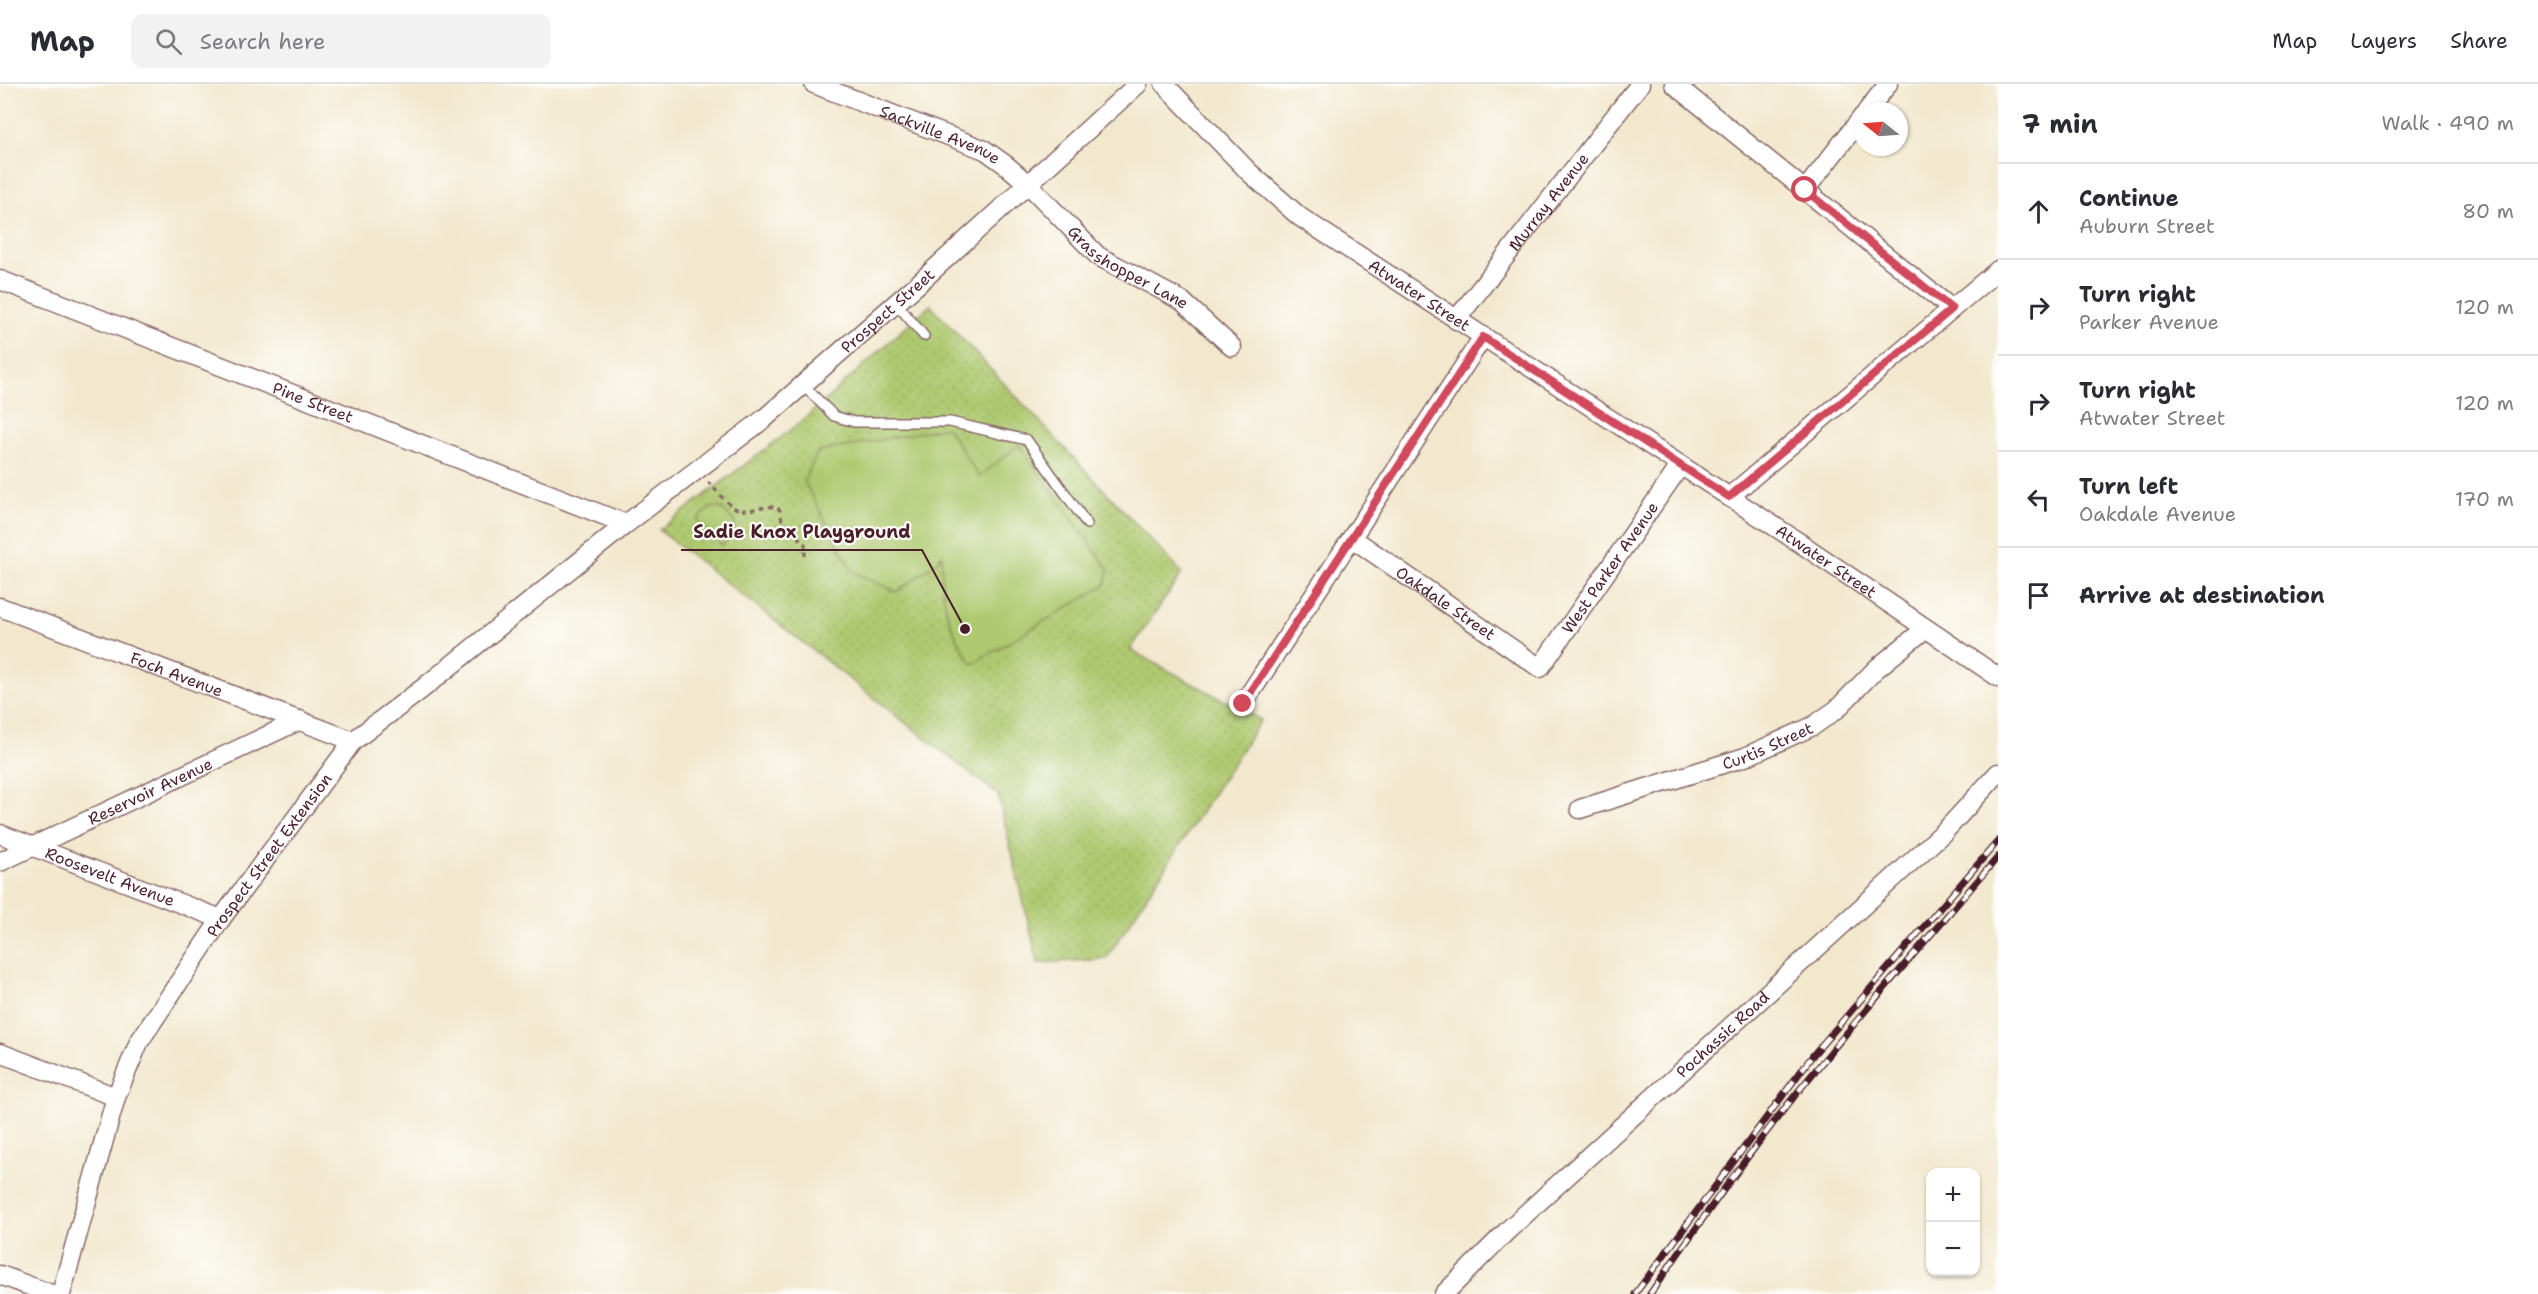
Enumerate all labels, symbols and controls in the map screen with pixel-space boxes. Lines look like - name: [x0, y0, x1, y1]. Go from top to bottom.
- search box: [131, 14, 551, 68]
- text: Map: [30, 22, 95, 60]
- icon: search: [152, 25, 185, 58]
- text: Search here: [200, 27, 325, 56]
- text: Map: [2272, 27, 2317, 55]
- text: Layers: [2350, 27, 2417, 55]
- text: Share: [2450, 27, 2508, 55]
- street label: Sackville Avenue: [877, 100, 1005, 169]
- north arrow: [1854, 102, 1908, 156]
- text: 7 min: [2022, 106, 2098, 141]
- text: Walk · 490 m: [2382, 110, 2514, 136]
- street label: Murray Avenue: [1504, 149, 1593, 255]
- route start: [1791, 176, 1817, 202]
- text: Continue: [2079, 184, 2179, 213]
- icon: ahead: [2022, 195, 2055, 228]
- text: 80 m: [2462, 198, 2514, 224]
- text: Auburn Street: [2079, 213, 2215, 239]
- street label: Grasshopper Lane: [1063, 221, 1193, 313]
- street label: Atwater Street: [1364, 254, 1474, 336]
- street label: Prospect Street: [836, 264, 939, 358]
- text: Turn right: [2079, 280, 2196, 309]
- icon: right: [2022, 291, 2055, 324]
- text: 120 m: [2455, 294, 2514, 320]
- text: Parker Avenue: [2079, 309, 2219, 335]
- text: Turn right: [2079, 376, 2196, 405]
- street label: Pine Street: [270, 377, 356, 428]
- icon: right: [2022, 387, 2055, 420]
- text: 120 m: [2455, 390, 2514, 416]
- text: Atwater Street: [2079, 405, 2226, 431]
- text: Turn left: [2079, 472, 2178, 501]
- icon: left: [2022, 483, 2055, 516]
- text: 170 m: [2455, 486, 2514, 512]
- street label: West Parker Avenue: [1557, 498, 1663, 638]
- text: Oakdale Avenue: [2079, 501, 2236, 527]
- callout: Sadie Knox Playground: [681, 514, 922, 550]
- text: Sadie Knox Playground: [693, 520, 911, 544]
- street label: Atwater Street: [1771, 520, 1880, 603]
- street label: Oakdale Street: [1392, 562, 1499, 645]
- icon: arrive: [2022, 579, 2055, 612]
- text: Arrive at destination: [2079, 581, 2325, 610]
- street label: Foch Avenue: [127, 647, 226, 702]
- route end: [1229, 690, 1255, 716]
- street label: Curtis Street: [1720, 717, 1816, 775]
- street label: Reservoir Avenue: [85, 753, 216, 830]
- street label: Prospect Street Extension: [202, 769, 337, 941]
- street label: Roosevelt Avenue: [42, 842, 178, 911]
- street label: Pochassic Road: [1672, 987, 1774, 1082]
- map controls: [1926, 1168, 1980, 1276]
- button: +: [1926, 1168, 1980, 1222]
- button: −: [1926, 1222, 1980, 1276]

